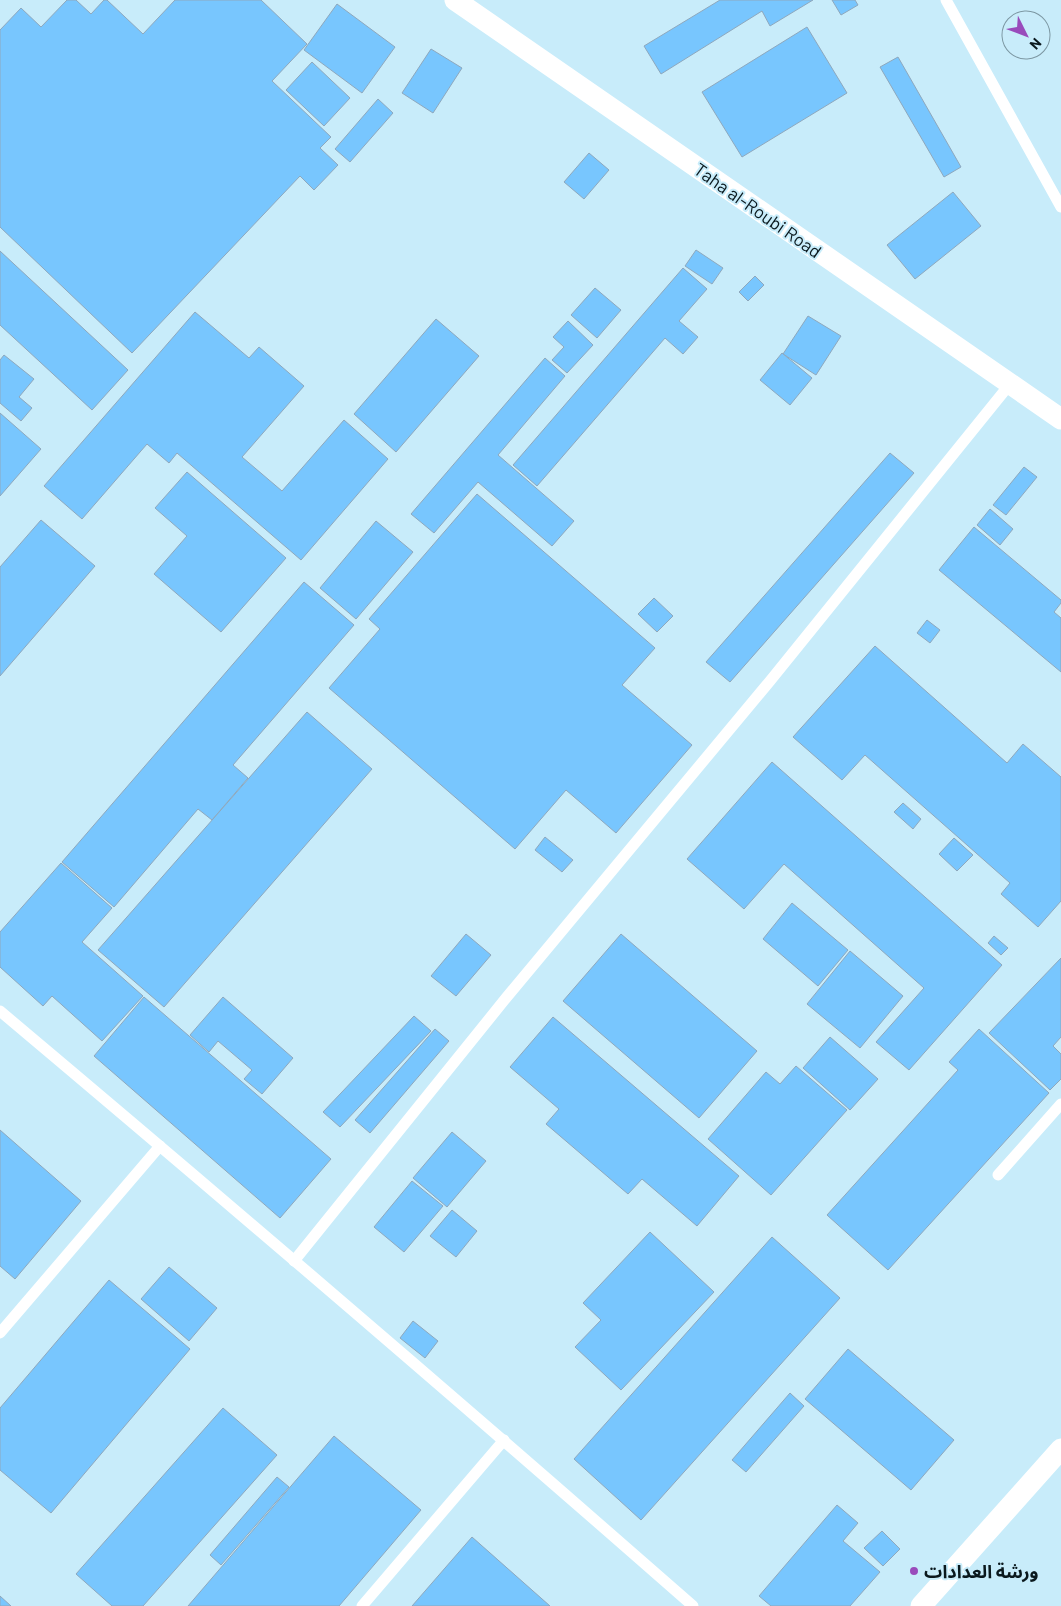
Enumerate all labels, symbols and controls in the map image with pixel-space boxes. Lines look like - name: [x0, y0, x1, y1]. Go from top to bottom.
- north arrow: [1001, 10, 1051, 60]
- text: N: [1027, 35, 1045, 53]
- street label: Taha al-Roubi Road: [690, 158, 826, 262]
- place label: ورشة العدادات: [924, 1560, 1039, 1583]
- marker: ورشة العدادات: [908, 1565, 920, 1577]

